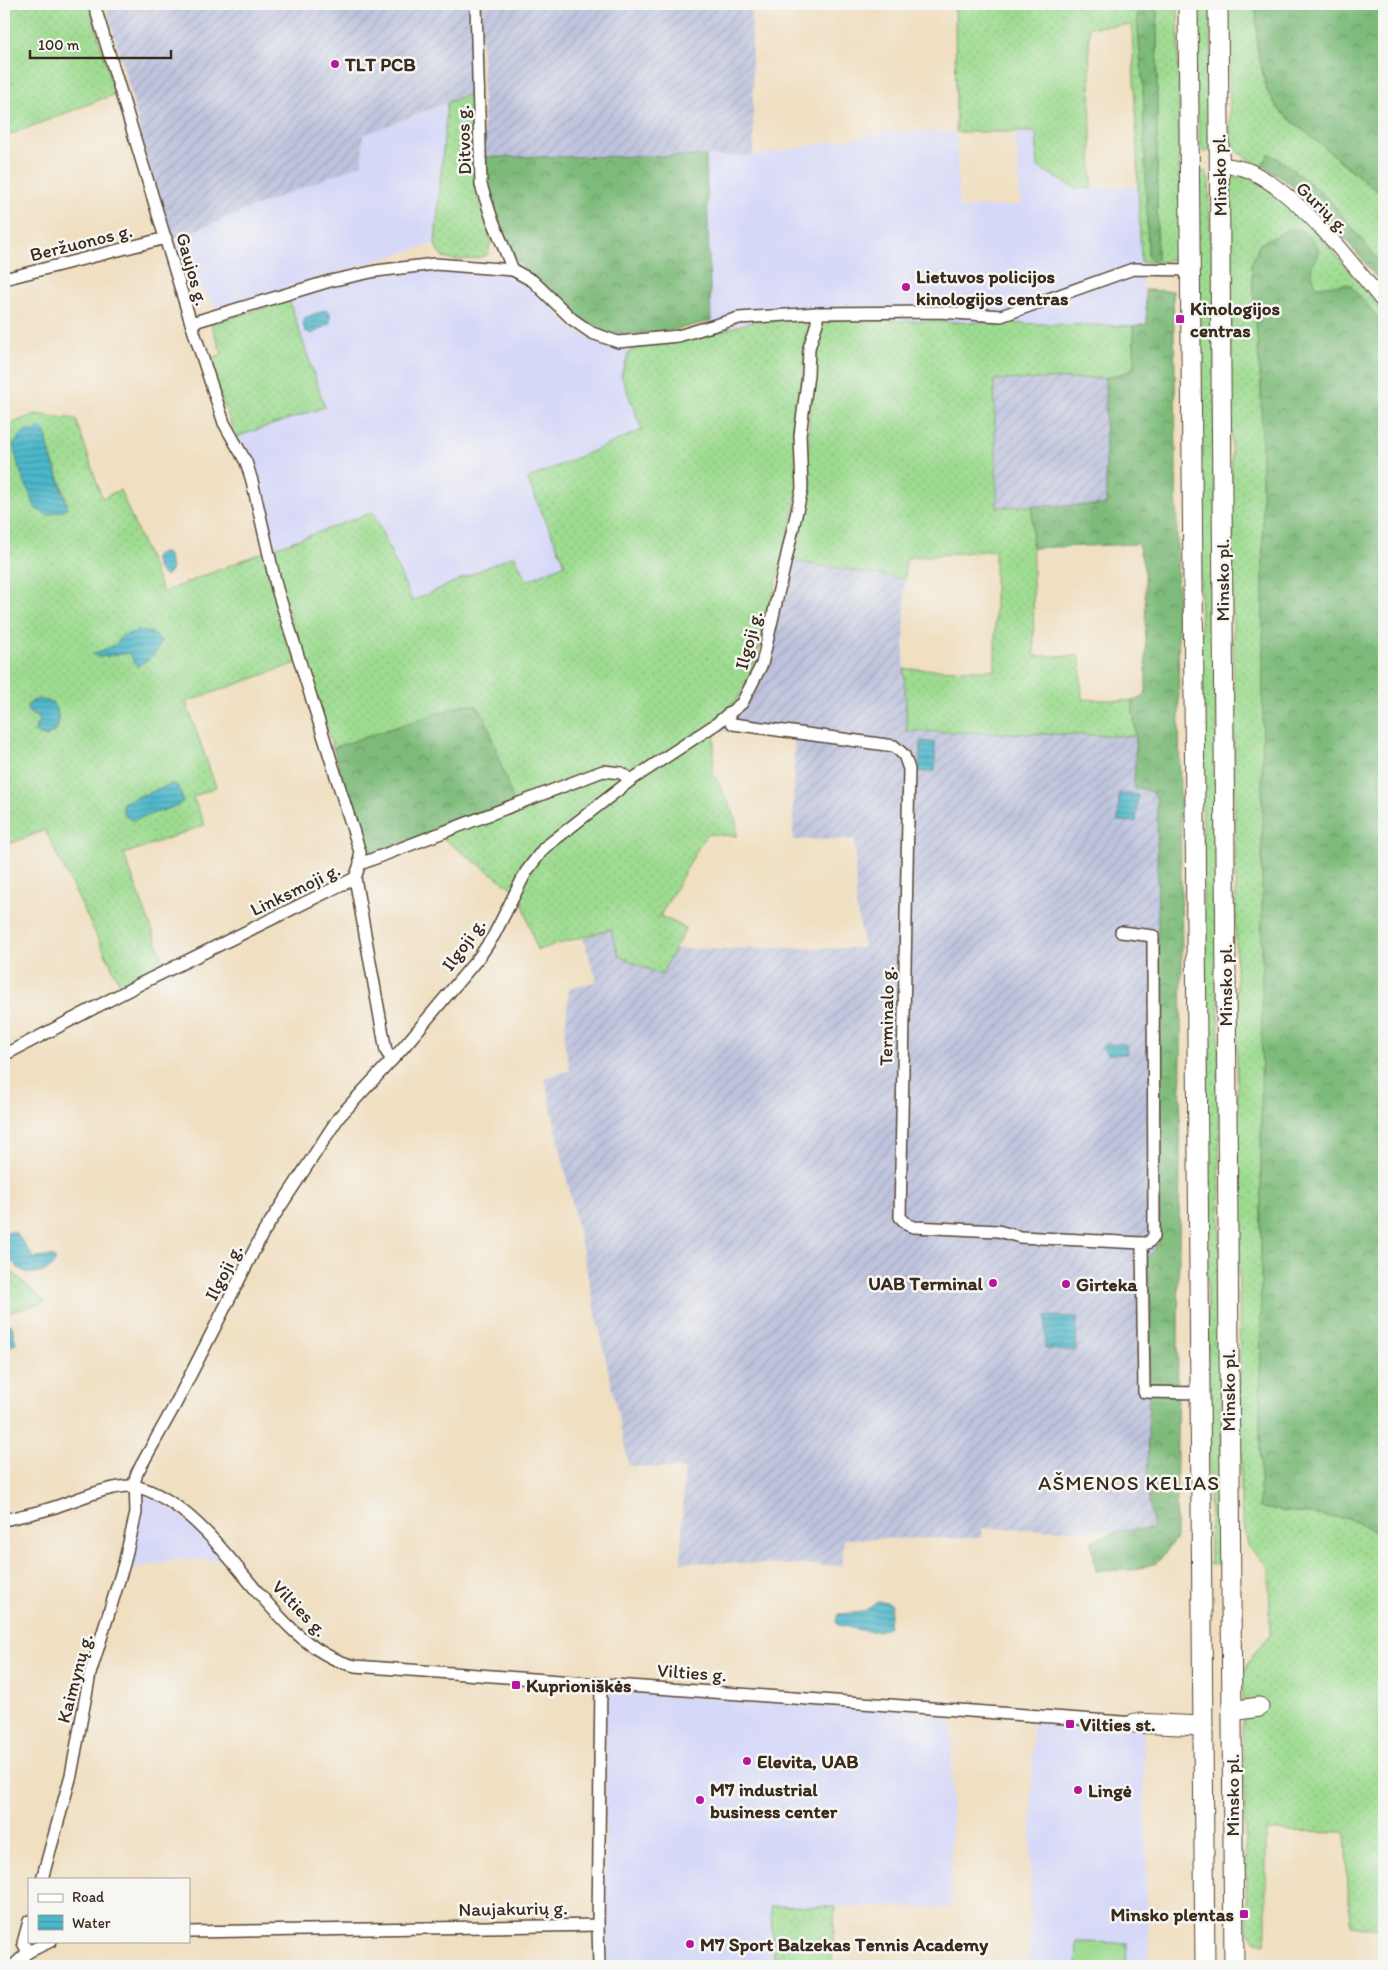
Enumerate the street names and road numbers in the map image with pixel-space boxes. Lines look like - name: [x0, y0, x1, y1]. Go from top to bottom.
- street label: Ditvos g.: [451, 104, 476, 176]
- street label: Minsko pl.: [1207, 133, 1232, 217]
- street label: Gurių g.: [1291, 176, 1354, 238]
- street label: Beržuonos g.: [27, 219, 135, 266]
- street label: Gaujos g.: [171, 230, 214, 308]
- street label: Minsko pl.: [1211, 539, 1234, 621]
- street label: Ilgoji g.: [730, 608, 767, 672]
- street label: Linksmoji g.: [246, 858, 344, 921]
- street label: Ilgoji g.: [436, 913, 490, 975]
- street label: Minsko pl.: [1214, 944, 1237, 1026]
- street label: Terminalo g.: [874, 966, 899, 1066]
- street label: Ilgoji g.: [200, 1240, 247, 1304]
- street label: Minsko pl.: [1217, 1349, 1240, 1431]
- street label: Vilties g.: [267, 1575, 332, 1641]
- street label: Kaimynų g.: [51, 1631, 97, 1725]
- street label: Vilties g.: [656, 1659, 728, 1686]
- street label: Minsko pl.: [1221, 1754, 1244, 1836]
- street label: Naujakurių g.: [458, 1896, 568, 1921]

